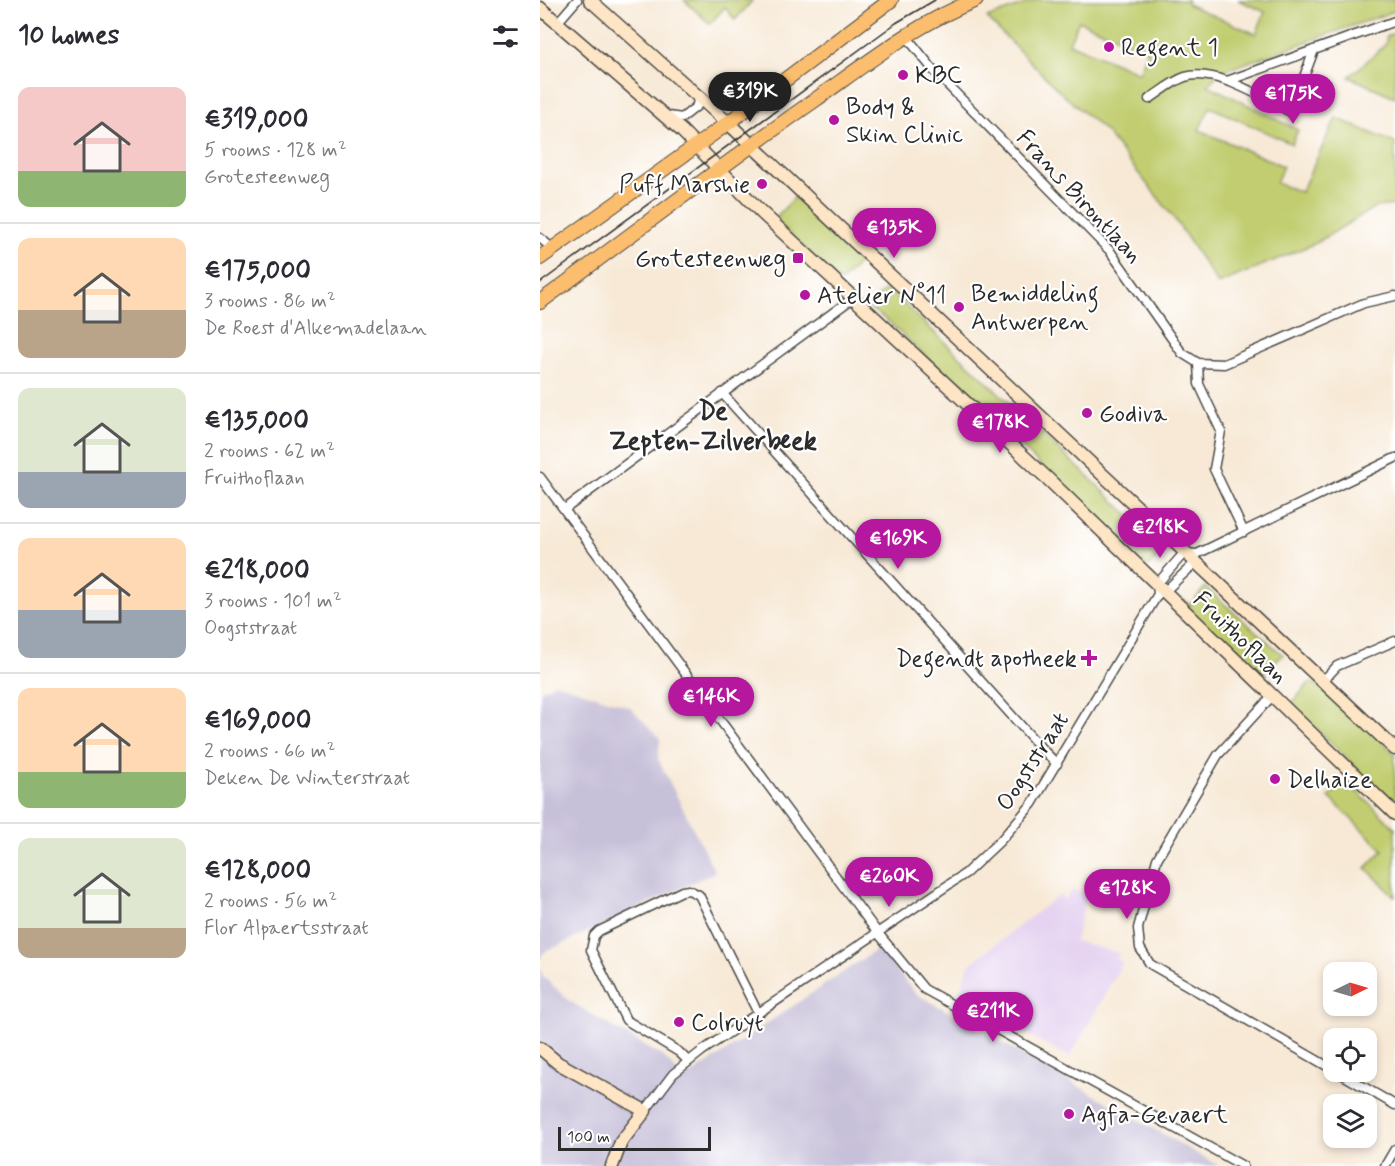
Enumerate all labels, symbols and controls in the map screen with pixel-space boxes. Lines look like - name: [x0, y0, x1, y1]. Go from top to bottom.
- text: 10 homes: [18, 19, 119, 53]
- icon: filters: [489, 20, 522, 53]
- place label: Regent 1: [1121, 33, 1218, 67]
- marker: Regent 1: [1102, 40, 1116, 54]
- place label: KBC: [915, 61, 962, 92]
- marker: KBC: [896, 68, 910, 82]
- pin: €319K: [708, 72, 792, 123]
- pin: €175K: [1251, 74, 1335, 125]
- text: €319K: [722, 78, 778, 105]
- text: €175K: [1264, 80, 1322, 107]
- place label: Body & Skin Clinic: [846, 92, 963, 151]
- text: €319,000: [204, 103, 308, 137]
- icon: home: [66, 111, 138, 183]
- marker: Body & Skin Clinic: [827, 113, 841, 127]
- street label: Frans Birontlaan: [1009, 124, 1149, 270]
- text: 5 rooms · 128 m²: [204, 137, 347, 164]
- text: Grotesteenweg: [204, 164, 330, 191]
- place label: Puff Marshie: [619, 170, 750, 201]
- marker: Puff Marshie: [755, 177, 769, 191]
- pin: €135K: [852, 208, 936, 259]
- text: €135K: [866, 214, 922, 241]
- place label: Grotesteenweg: [635, 244, 786, 277]
- marker: Grotesteenweg: [791, 251, 805, 265]
- text: €175,000: [204, 254, 311, 288]
- icon: home: [66, 262, 138, 334]
- place label: Bemiddeling Antwerpen: [971, 279, 1099, 338]
- place label: Atelier N°11: [817, 281, 946, 312]
- text: 3 rooms · 86 m²: [204, 288, 336, 315]
- marker: Atelier N°11: [798, 288, 812, 302]
- marker: Bemiddeling Antwerpen: [952, 300, 966, 314]
- text: De Roest d'Alkemadelaan: [204, 315, 427, 342]
- district label: De Zepten-Zilverbeek: [609, 395, 817, 459]
- place label: Godiva: [1099, 399, 1168, 430]
- pin: €178K: [958, 403, 1042, 454]
- text: €135,000: [204, 404, 309, 438]
- marker: Godiva: [1080, 406, 1094, 420]
- text: €178K: [971, 409, 1029, 436]
- icon: home: [66, 412, 138, 484]
- text: 2 rooms · 62 m²: [204, 438, 335, 465]
- text: Fruithoflaan: [204, 465, 305, 492]
- pin: €218K: [1118, 508, 1202, 559]
- text: €218K: [1132, 514, 1188, 541]
- pin: €169K: [856, 519, 940, 570]
- text: €169K: [869, 525, 927, 552]
- text: €218,000: [204, 554, 310, 588]
- icon: home: [66, 562, 138, 634]
- street label: Fruithoflaan: [1186, 585, 1294, 691]
- text: 3 rooms · 101 m²: [204, 588, 342, 615]
- text: Oogststraat: [204, 615, 297, 642]
- place label: Degendt apotheek: [896, 644, 1077, 678]
- marker: Degendt apotheek: [1082, 651, 1096, 665]
- pin: €146K: [669, 677, 753, 728]
- text: €146K: [682, 683, 740, 710]
- text: €169,000: [204, 704, 311, 738]
- street label: Oogststraat: [990, 706, 1077, 817]
- icon: home: [66, 712, 138, 784]
- text: 2 rooms · 66 m²: [204, 738, 335, 765]
- text: Deken De Winterstraat: [204, 765, 410, 792]
- place label: Delhaize: [1287, 765, 1372, 796]
- marker: Delhaize: [1268, 772, 1282, 786]
- text: €128,000: [204, 854, 311, 888]
- pin: €260K: [847, 857, 931, 908]
- icon: home: [66, 862, 138, 934]
- text: €260K: [859, 863, 919, 890]
- pin: €128K: [1085, 869, 1169, 920]
- text: €128K: [1098, 875, 1156, 902]
- text: 2 rooms · 56 m²: [204, 888, 337, 915]
- text: Flor Alpaertsstraat: [204, 915, 369, 942]
- north arrow: [1323, 962, 1377, 1016]
- map controls: [1323, 962, 1377, 1148]
- pin: €211K: [951, 992, 1035, 1043]
- text: €211K: [966, 998, 1020, 1025]
- place label: Colruyt: [691, 1008, 764, 1039]
- marker: Colruyt: [672, 1015, 686, 1029]
- button: locate: [1323, 1028, 1377, 1082]
- button: layers: [1323, 1094, 1377, 1148]
- place label: Agfa-Gevaert: [1081, 1100, 1228, 1131]
- marker: Agfa-Gevaert: [1062, 1107, 1076, 1121]
- scale bar: [558, 1124, 711, 1152]
- text: 100 m: [567, 1127, 610, 1148]

